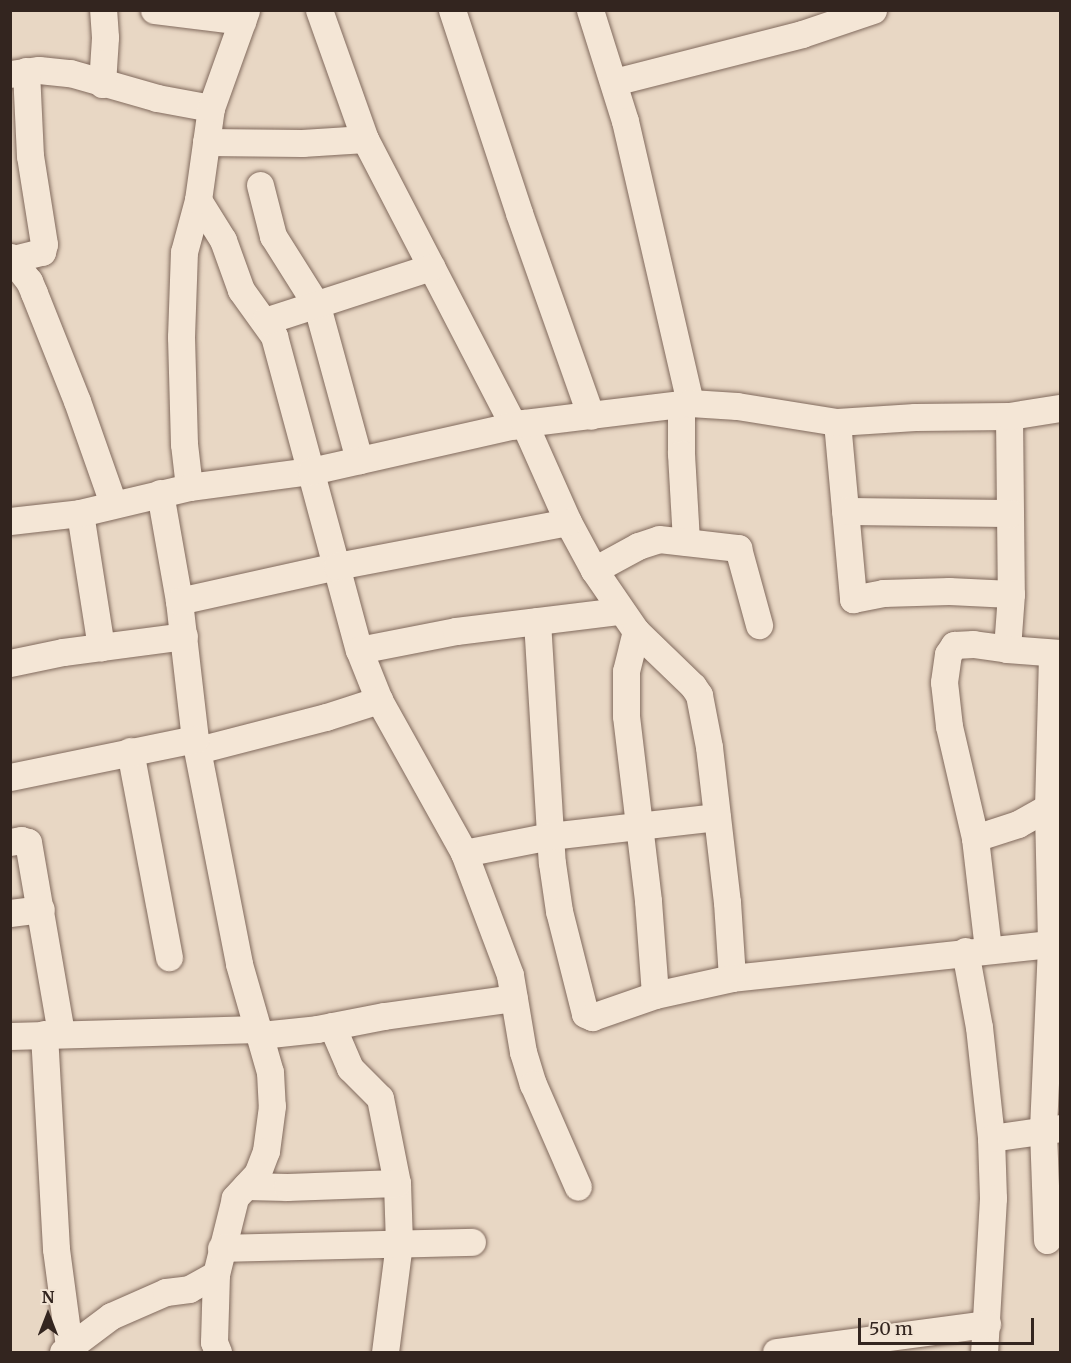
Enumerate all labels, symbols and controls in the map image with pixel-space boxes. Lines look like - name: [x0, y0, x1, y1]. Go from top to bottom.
- north arrow: [18, 1285, 78, 1345]
- text: N: [42, 1287, 54, 1307]
- scale bar: [861, 1306, 1036, 1344]
- text: 50 m: [869, 1317, 913, 1340]

